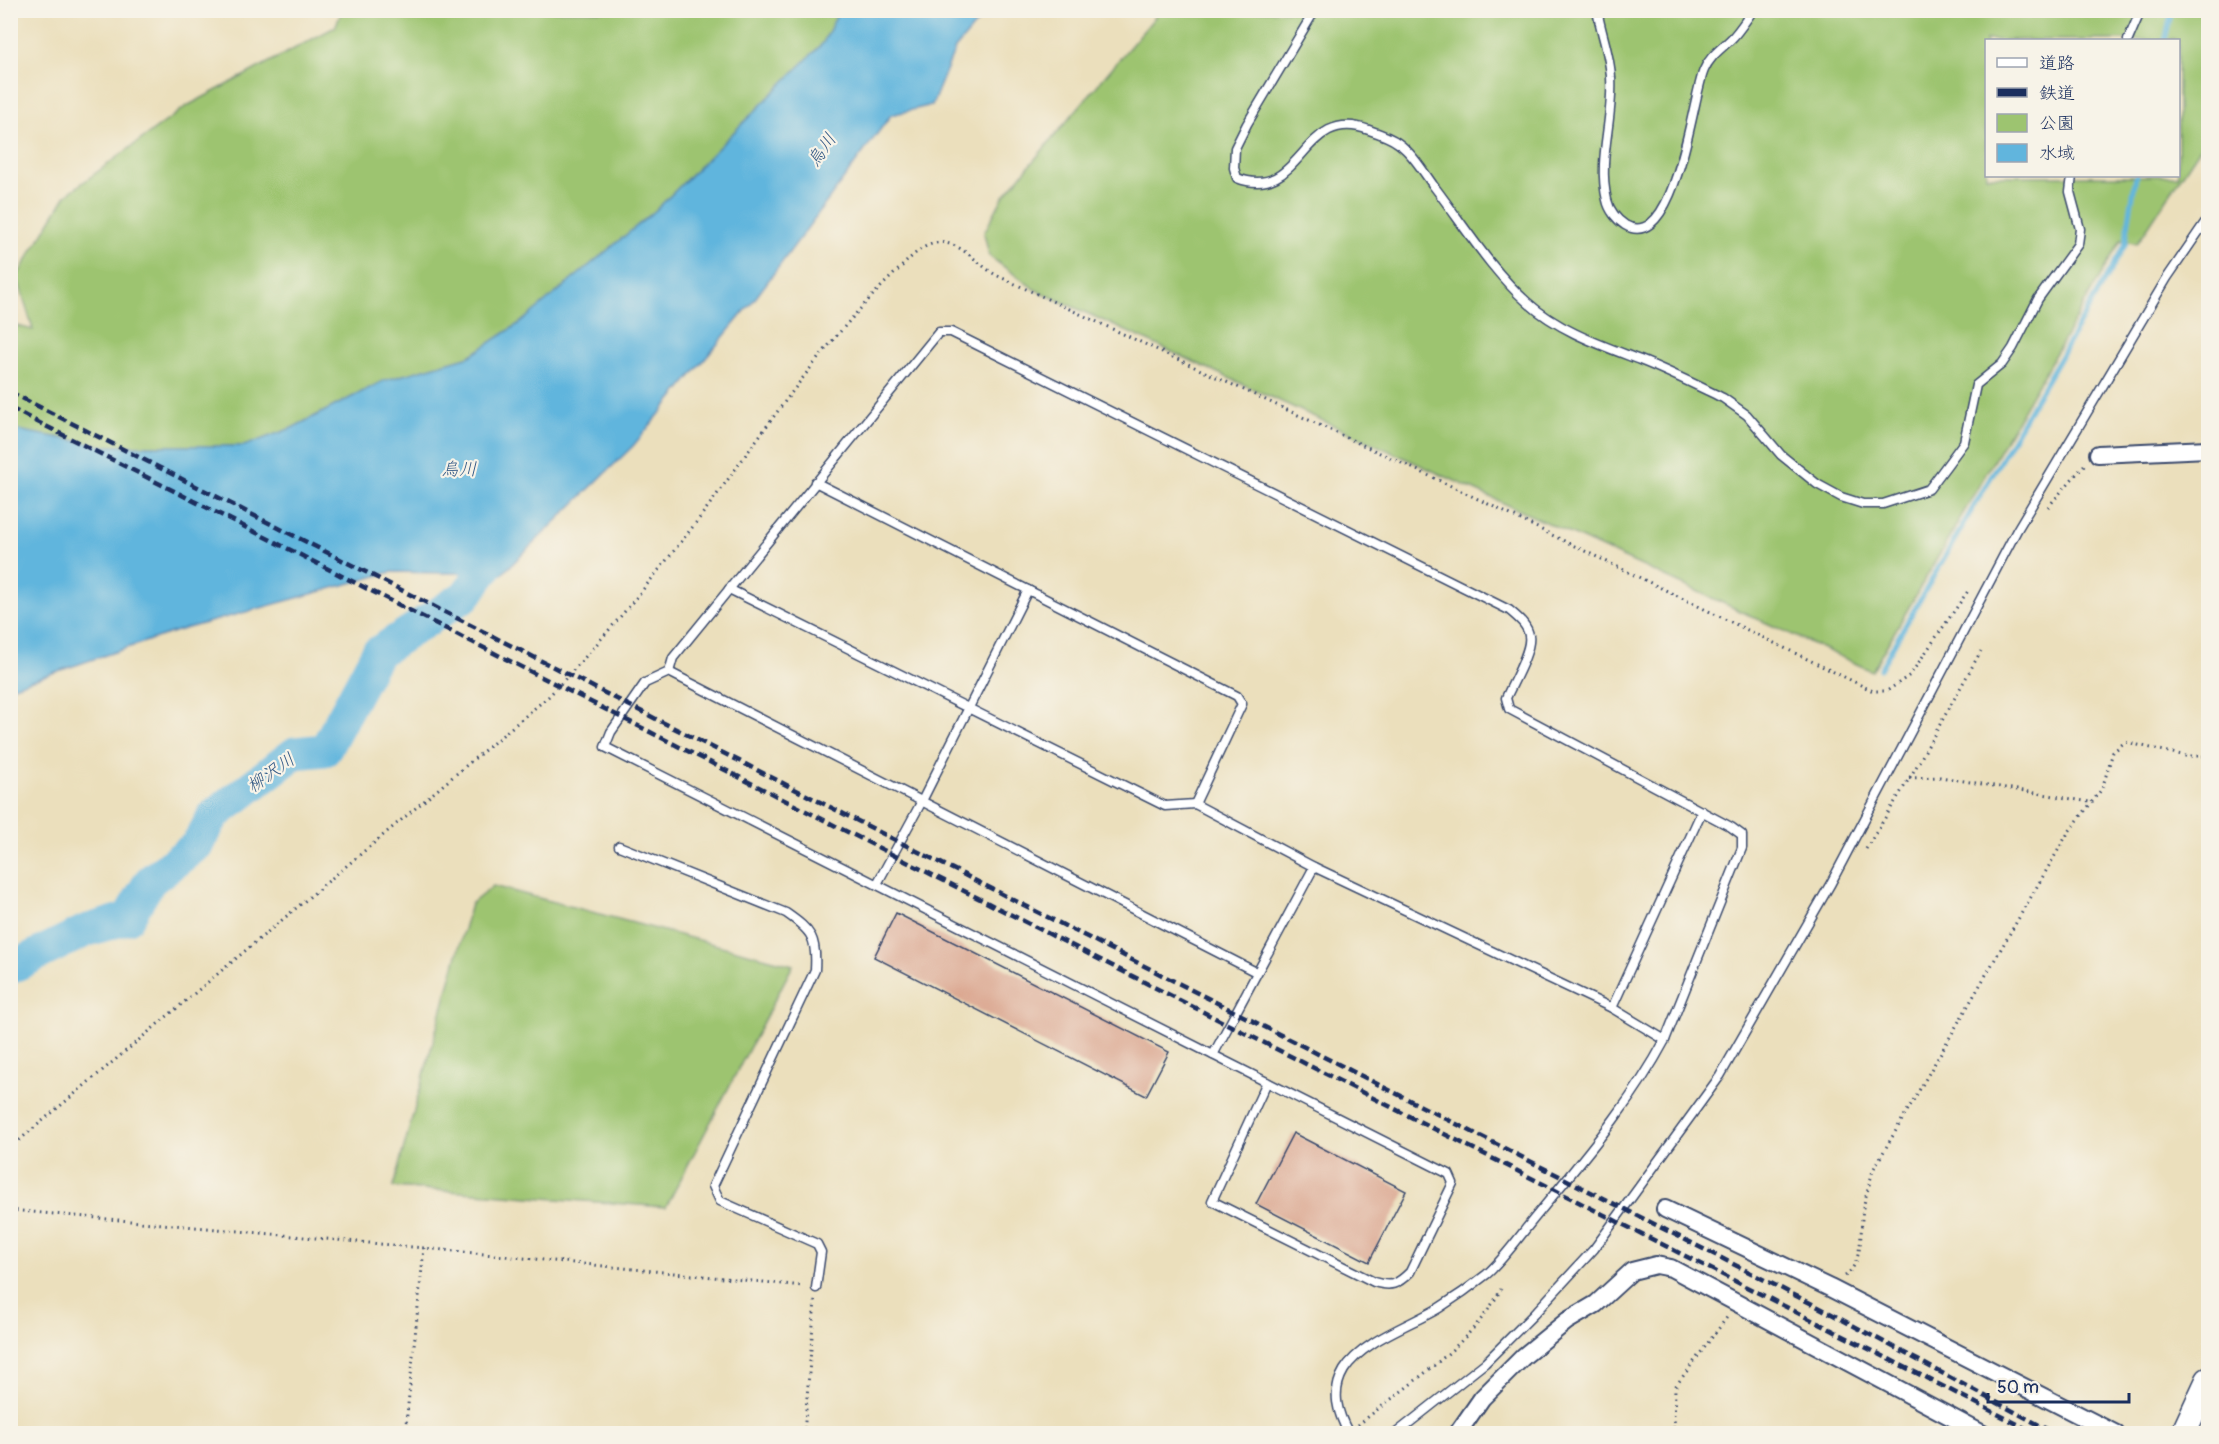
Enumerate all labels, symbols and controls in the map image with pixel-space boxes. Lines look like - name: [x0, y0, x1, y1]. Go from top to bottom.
- legend: [1985, 39, 2180, 177]
- text: 道路: [2039, 52, 2075, 75]
- text: 鉄道: [2039, 82, 2075, 105]
- text: 公園: [2039, 112, 2075, 135]
- water label: 烏川: [802, 129, 842, 171]
- text: 水域: [2039, 142, 2075, 165]
- water label: 烏川: [441, 458, 477, 481]
- water label: 柳沢川: [242, 748, 300, 798]
- scale bar: [1988, 1366, 2129, 1404]
- text: 50 m: [1997, 1376, 2039, 1399]

